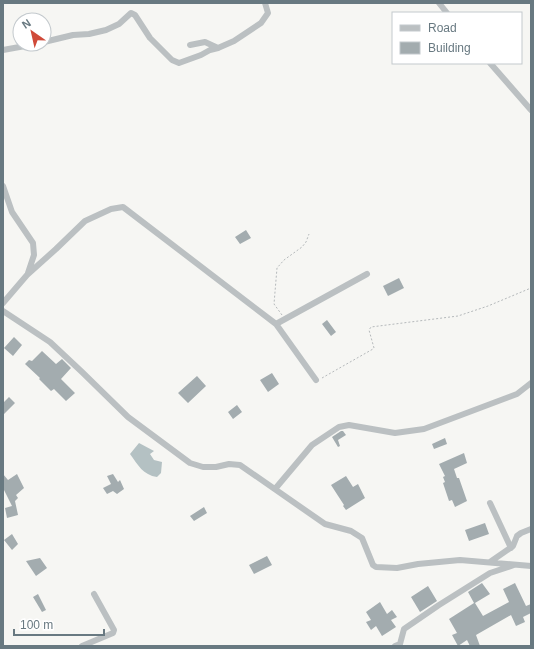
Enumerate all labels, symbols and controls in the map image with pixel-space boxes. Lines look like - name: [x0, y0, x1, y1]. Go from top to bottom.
- north arrow: [12, 12, 52, 52]
- legend: [392, 12, 522, 64]
- text: N: [20, 16, 33, 31]
- text: Road: [428, 21, 457, 35]
- text: Building: [428, 41, 471, 55]
- scale bar: [14, 611, 104, 637]
- text: 100 m: [20, 618, 53, 632]

